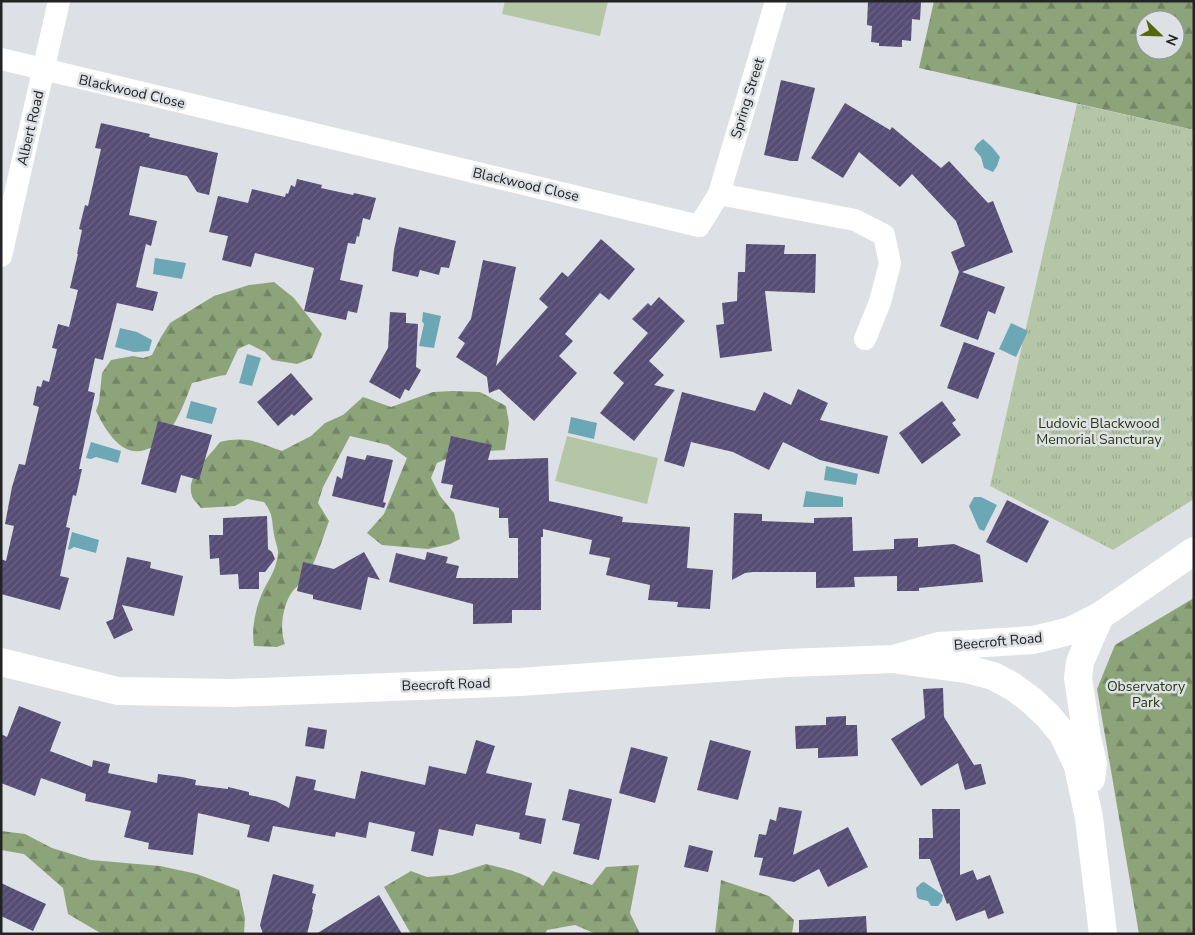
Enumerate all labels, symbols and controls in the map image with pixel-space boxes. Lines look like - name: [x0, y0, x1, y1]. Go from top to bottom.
- north arrow: [1135, 10, 1185, 60]
- text: N: [1161, 31, 1182, 48]
- street label: Spring Street: [726, 56, 769, 141]
- street label: Blackwood Close: [77, 70, 187, 113]
- street label: Albert Road: [13, 89, 48, 167]
- street label: Blackwood Close: [471, 163, 581, 206]
- park label: Ludovic Blackwood Memorial Sancturay: [1036, 414, 1162, 449]
- street label: Beecroft Road: [953, 628, 1043, 655]
- street label: Beecroft Road: [401, 673, 491, 696]
- park label: Observatory Park: [1107, 677, 1186, 712]

